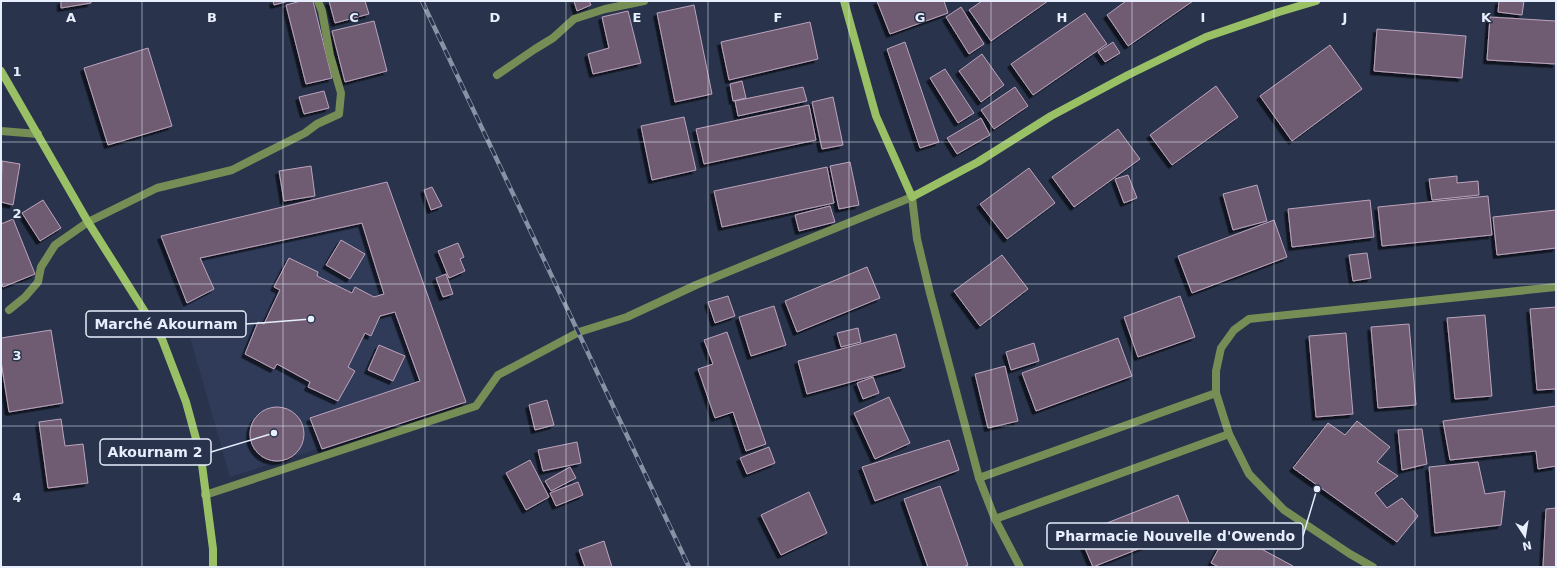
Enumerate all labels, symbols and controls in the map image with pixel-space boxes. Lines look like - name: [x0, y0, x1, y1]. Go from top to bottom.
- text: A: [66, 10, 76, 25]
- text: B: [207, 10, 217, 25]
- text: C: [349, 10, 359, 25]
- text: D: [490, 10, 501, 25]
- text: E: [633, 10, 641, 25]
- text: F: [774, 10, 782, 25]
- text: G: [915, 10, 925, 25]
- text: H: [1057, 10, 1067, 25]
- text: I: [1201, 10, 1205, 25]
- text: J: [1342, 10, 1347, 25]
- text: K: [1481, 10, 1492, 25]
- text: 1: [12, 64, 22, 79]
- text: 2: [12, 206, 22, 221]
- callout: Marché Akournam: [86, 311, 246, 337]
- text: Marché Akournam: [94, 316, 238, 332]
- text: 3: [12, 348, 22, 363]
- callout: Akournam 2: [100, 439, 211, 465]
- text: Akournam 2: [108, 444, 202, 460]
- text: 4: [12, 490, 22, 505]
- north arrow: [1505, 516, 1545, 556]
- callout: Pharmacie Nouvelle d'Owendo: [1047, 523, 1303, 549]
- text: Pharmacie Nouvelle d'Owendo: [1055, 528, 1295, 544]
- text: N: [1521, 538, 1533, 553]

